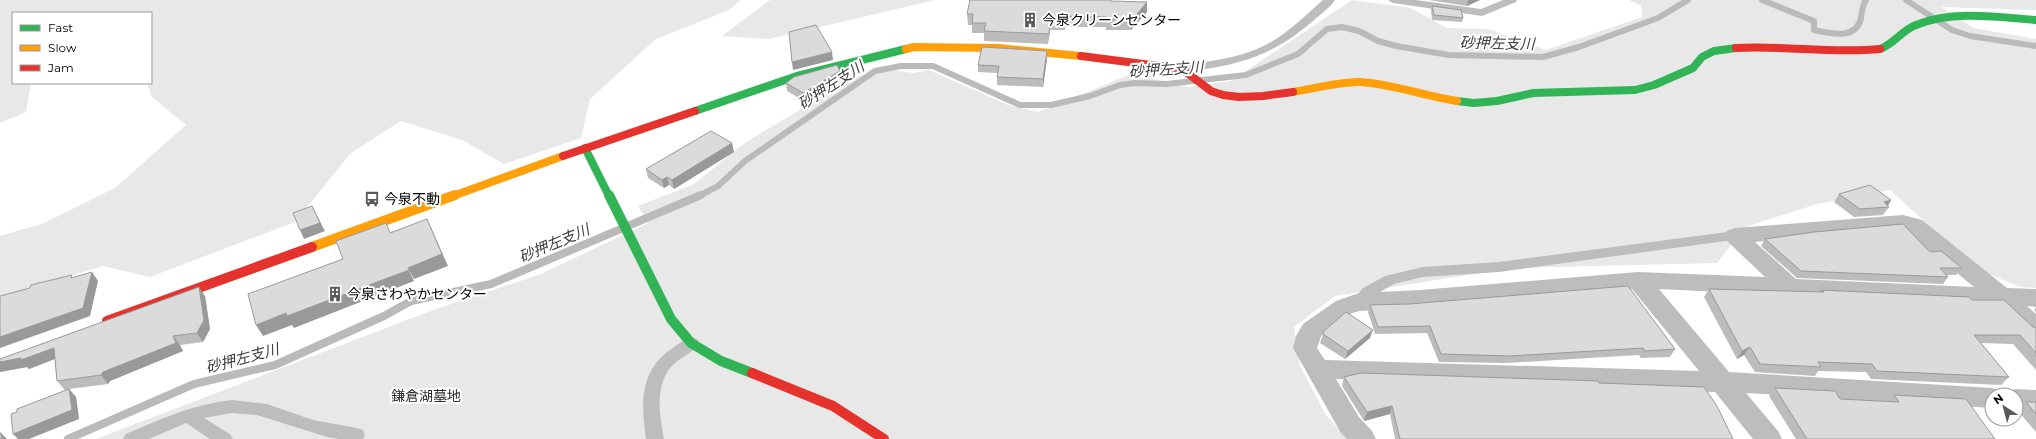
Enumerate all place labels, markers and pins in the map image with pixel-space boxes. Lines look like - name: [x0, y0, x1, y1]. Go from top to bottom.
- building icon: 今泉クリーンセンター: [1021, 11, 1039, 29]
- place label: 今泉クリーンセンター: [1042, 11, 1181, 29]
- bus stop icon: 今泉不動: [363, 190, 381, 208]
- place label: 今泉不動: [384, 190, 440, 208]
- building icon: 今泉さわやかセンター: [326, 285, 344, 303]
- place label: 今泉さわやかセンター: [347, 285, 487, 303]

